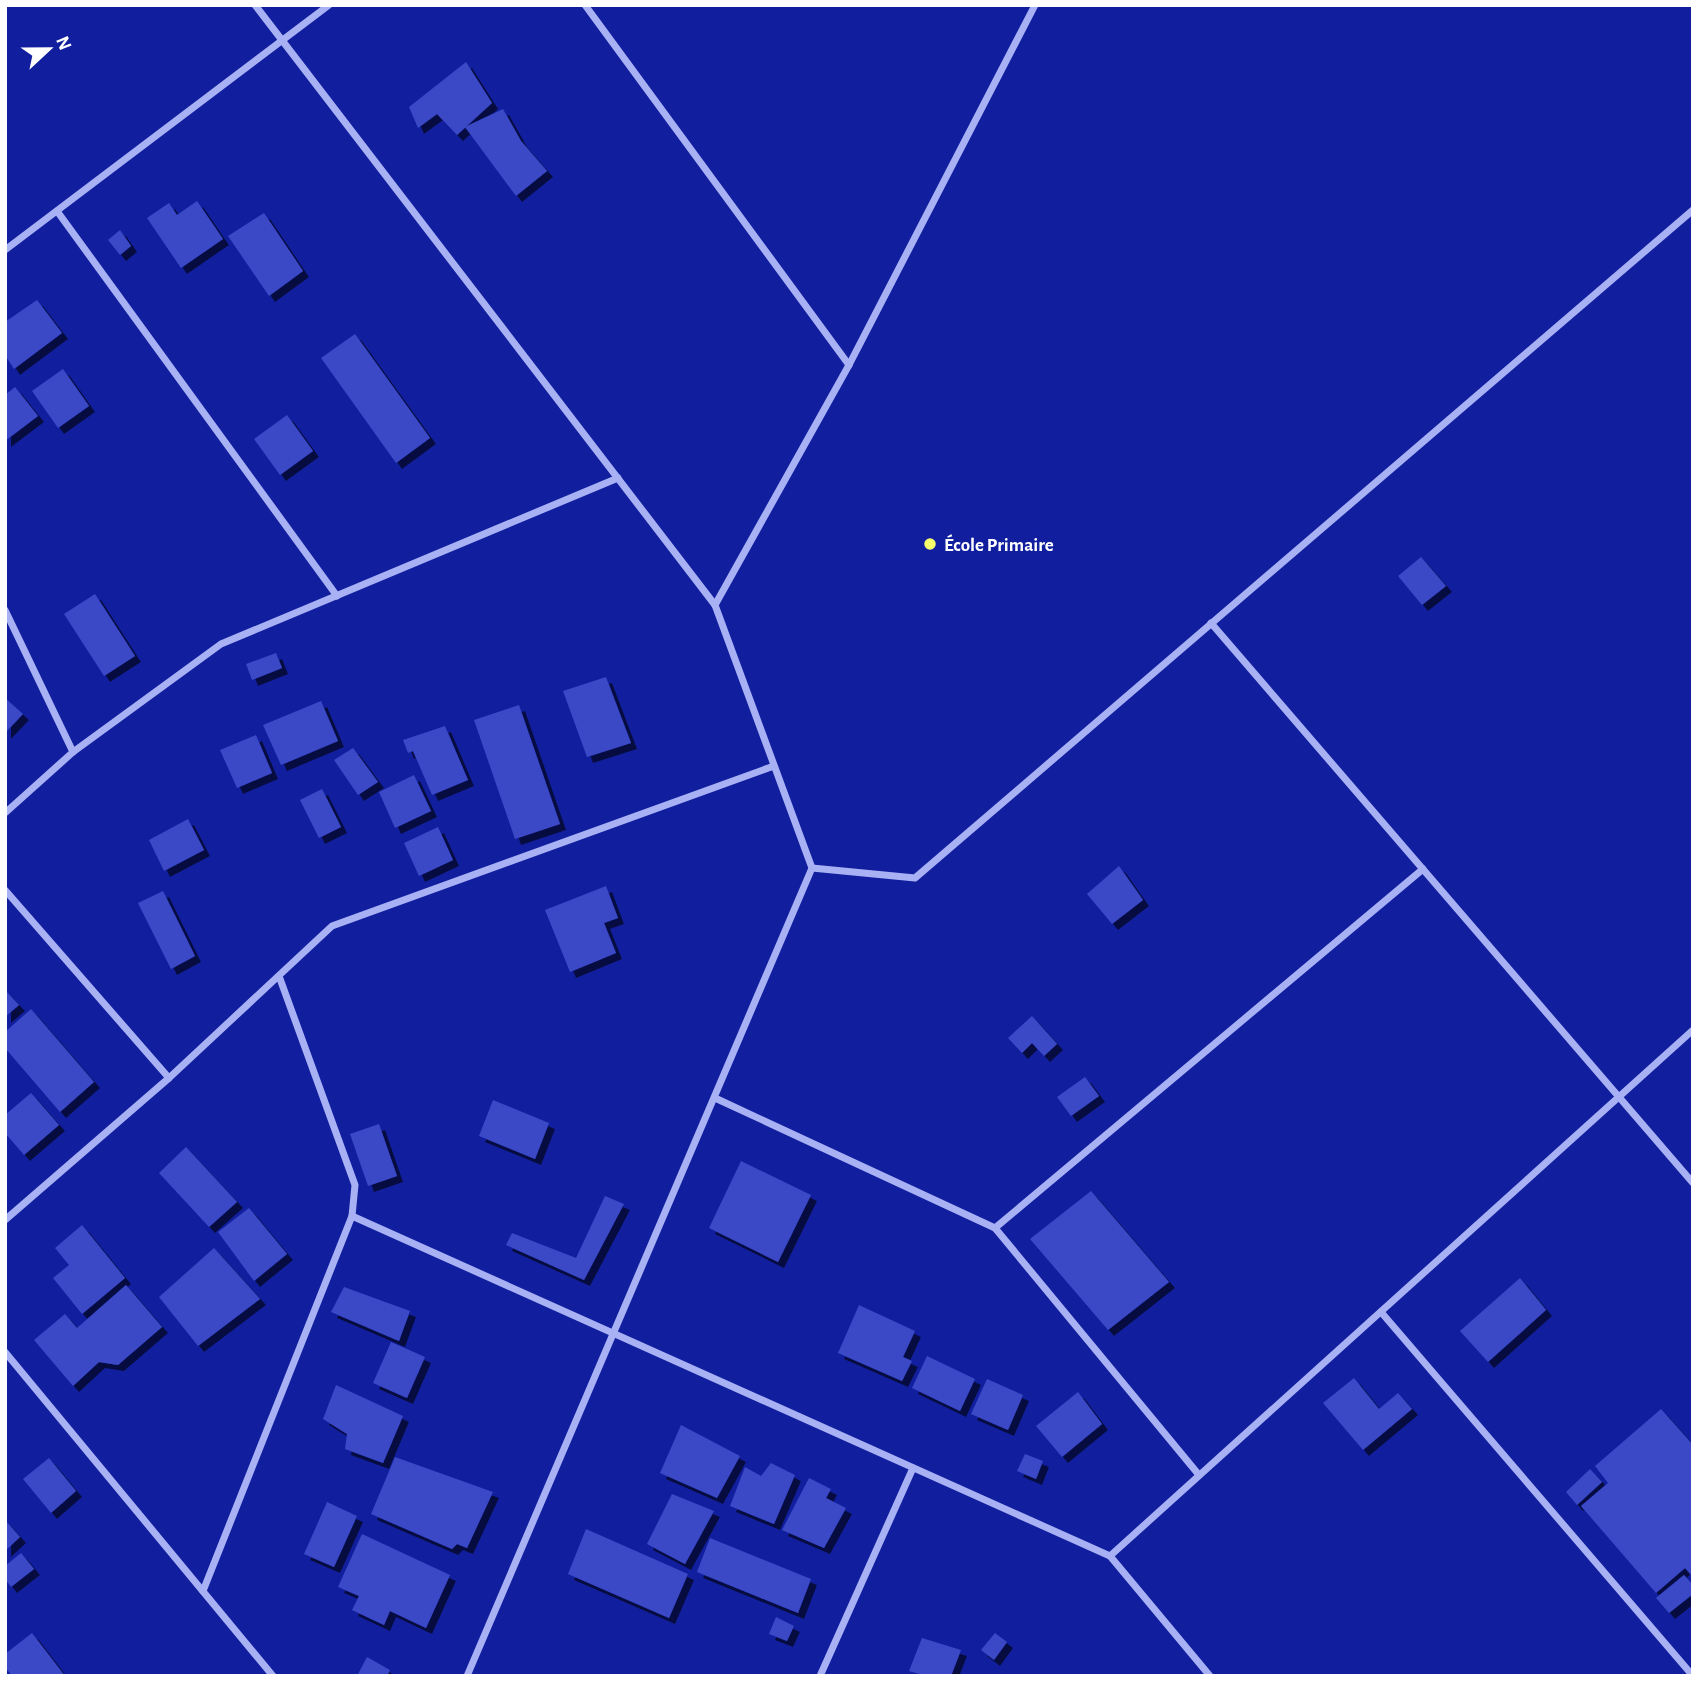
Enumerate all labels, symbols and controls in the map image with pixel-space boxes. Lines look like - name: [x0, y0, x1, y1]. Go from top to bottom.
- north arrow: [14, 14, 84, 84]
- text: N: [52, 34, 75, 53]
- place label: École Primaire: [944, 534, 1054, 555]
- marker: École Primaire: [922, 536, 938, 552]

